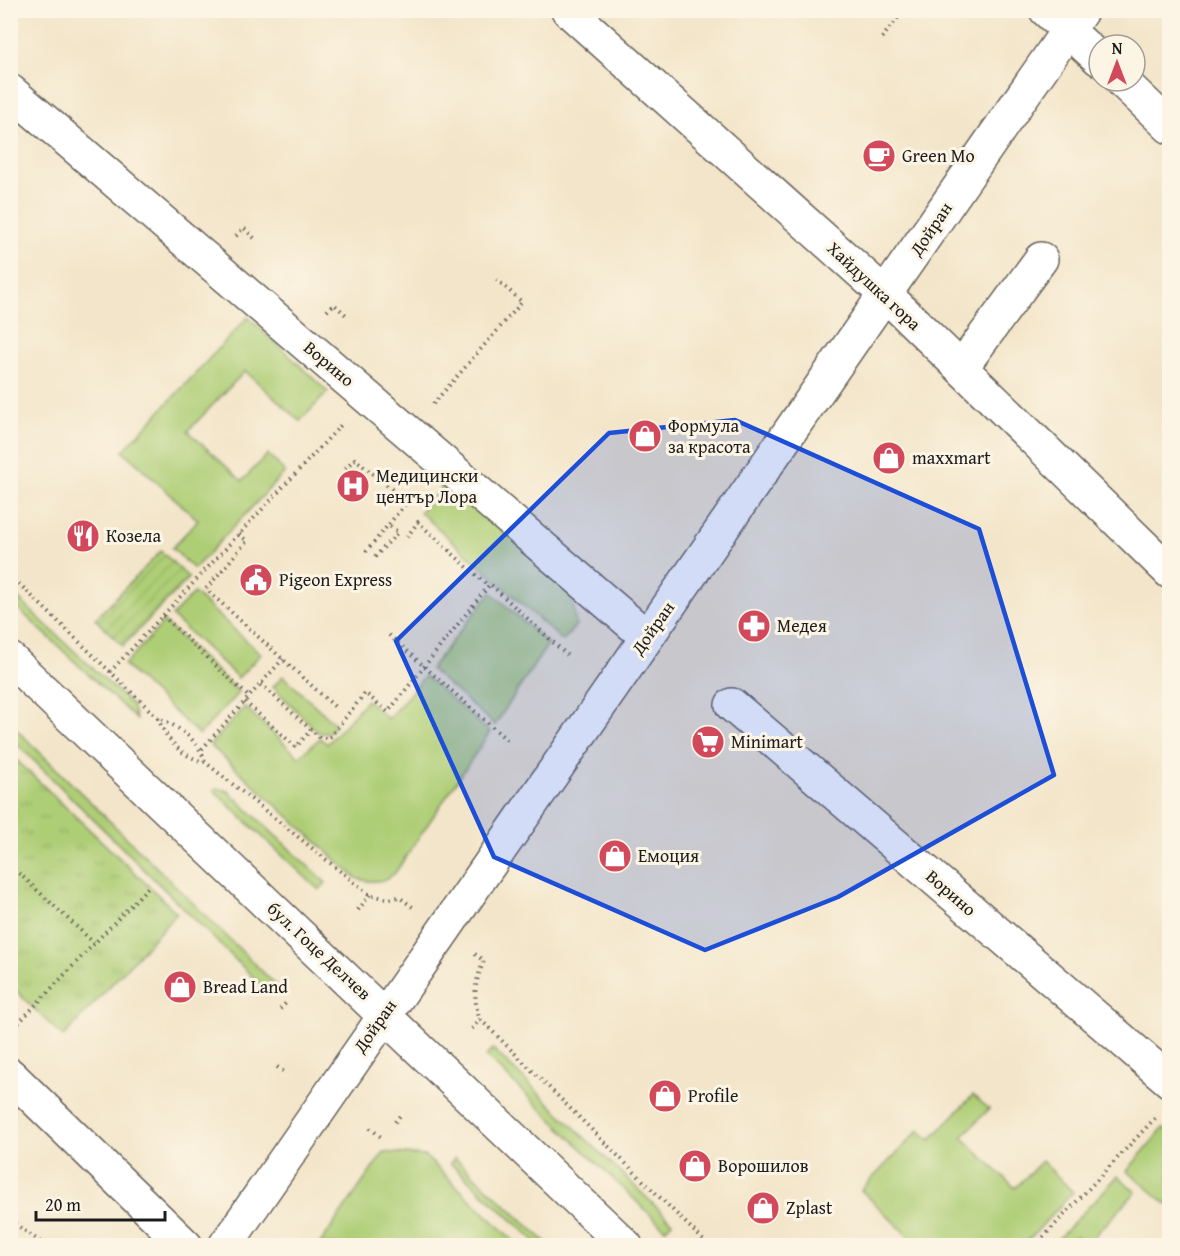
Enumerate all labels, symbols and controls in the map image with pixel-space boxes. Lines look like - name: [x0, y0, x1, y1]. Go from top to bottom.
- north arrow: [1087, 33, 1147, 93]
- text: N: [1112, 36, 1123, 60]
- cafe icon: Green Mo: [861, 138, 897, 174]
- place label: Green Mo: [902, 142, 975, 169]
- street label: Дойран: [902, 196, 959, 262]
- street label: Хайдушка гора: [821, 235, 928, 337]
- street label: Ворино: [298, 334, 361, 393]
- place label: Формула за красота: [668, 412, 751, 460]
- shop icon: Формула за красота: [627, 418, 663, 454]
- shop icon: maxxmart: [871, 440, 907, 476]
- place label: maxxmart: [912, 444, 991, 471]
- place label: Медицински център Лора: [376, 462, 479, 510]
- hospital icon: Медицински център Лора: [335, 468, 371, 504]
- restaurant icon: Козела: [65, 518, 101, 554]
- place label: Козела: [106, 522, 161, 549]
- public building icon: Pigeon Express: [238, 562, 274, 598]
- place label: Pigeon Express: [279, 566, 392, 593]
- street label: Дойран: [624, 595, 681, 661]
- pharmacy icon: Медея: [736, 608, 772, 644]
- place label: Медея: [777, 612, 827, 639]
- supermarket icon: Minimart: [690, 724, 726, 760]
- place label: Minimart: [731, 728, 804, 755]
- shop icon: Емоция: [597, 838, 633, 874]
- place label: Емоция: [638, 842, 699, 869]
- street label: Ворино: [920, 863, 983, 922]
- street label: бул. Гоце Делчев: [261, 895, 378, 1006]
- shop icon: Bread Land: [162, 969, 198, 1005]
- place label: Bread Land: [203, 973, 288, 1000]
- street label: Дойран: [346, 993, 403, 1059]
- shop icon: Profile: [647, 1078, 683, 1114]
- place label: Profile: [688, 1082, 738, 1109]
- shop icon: Ворошилов: [677, 1148, 713, 1184]
- place label: Ворошилов: [718, 1152, 809, 1179]
- scale bar: [36, 1184, 165, 1222]
- shop icon: Zplast: [745, 1190, 781, 1226]
- text: 20 m: [45, 1191, 81, 1218]
- place label: Zplast: [786, 1194, 833, 1221]

